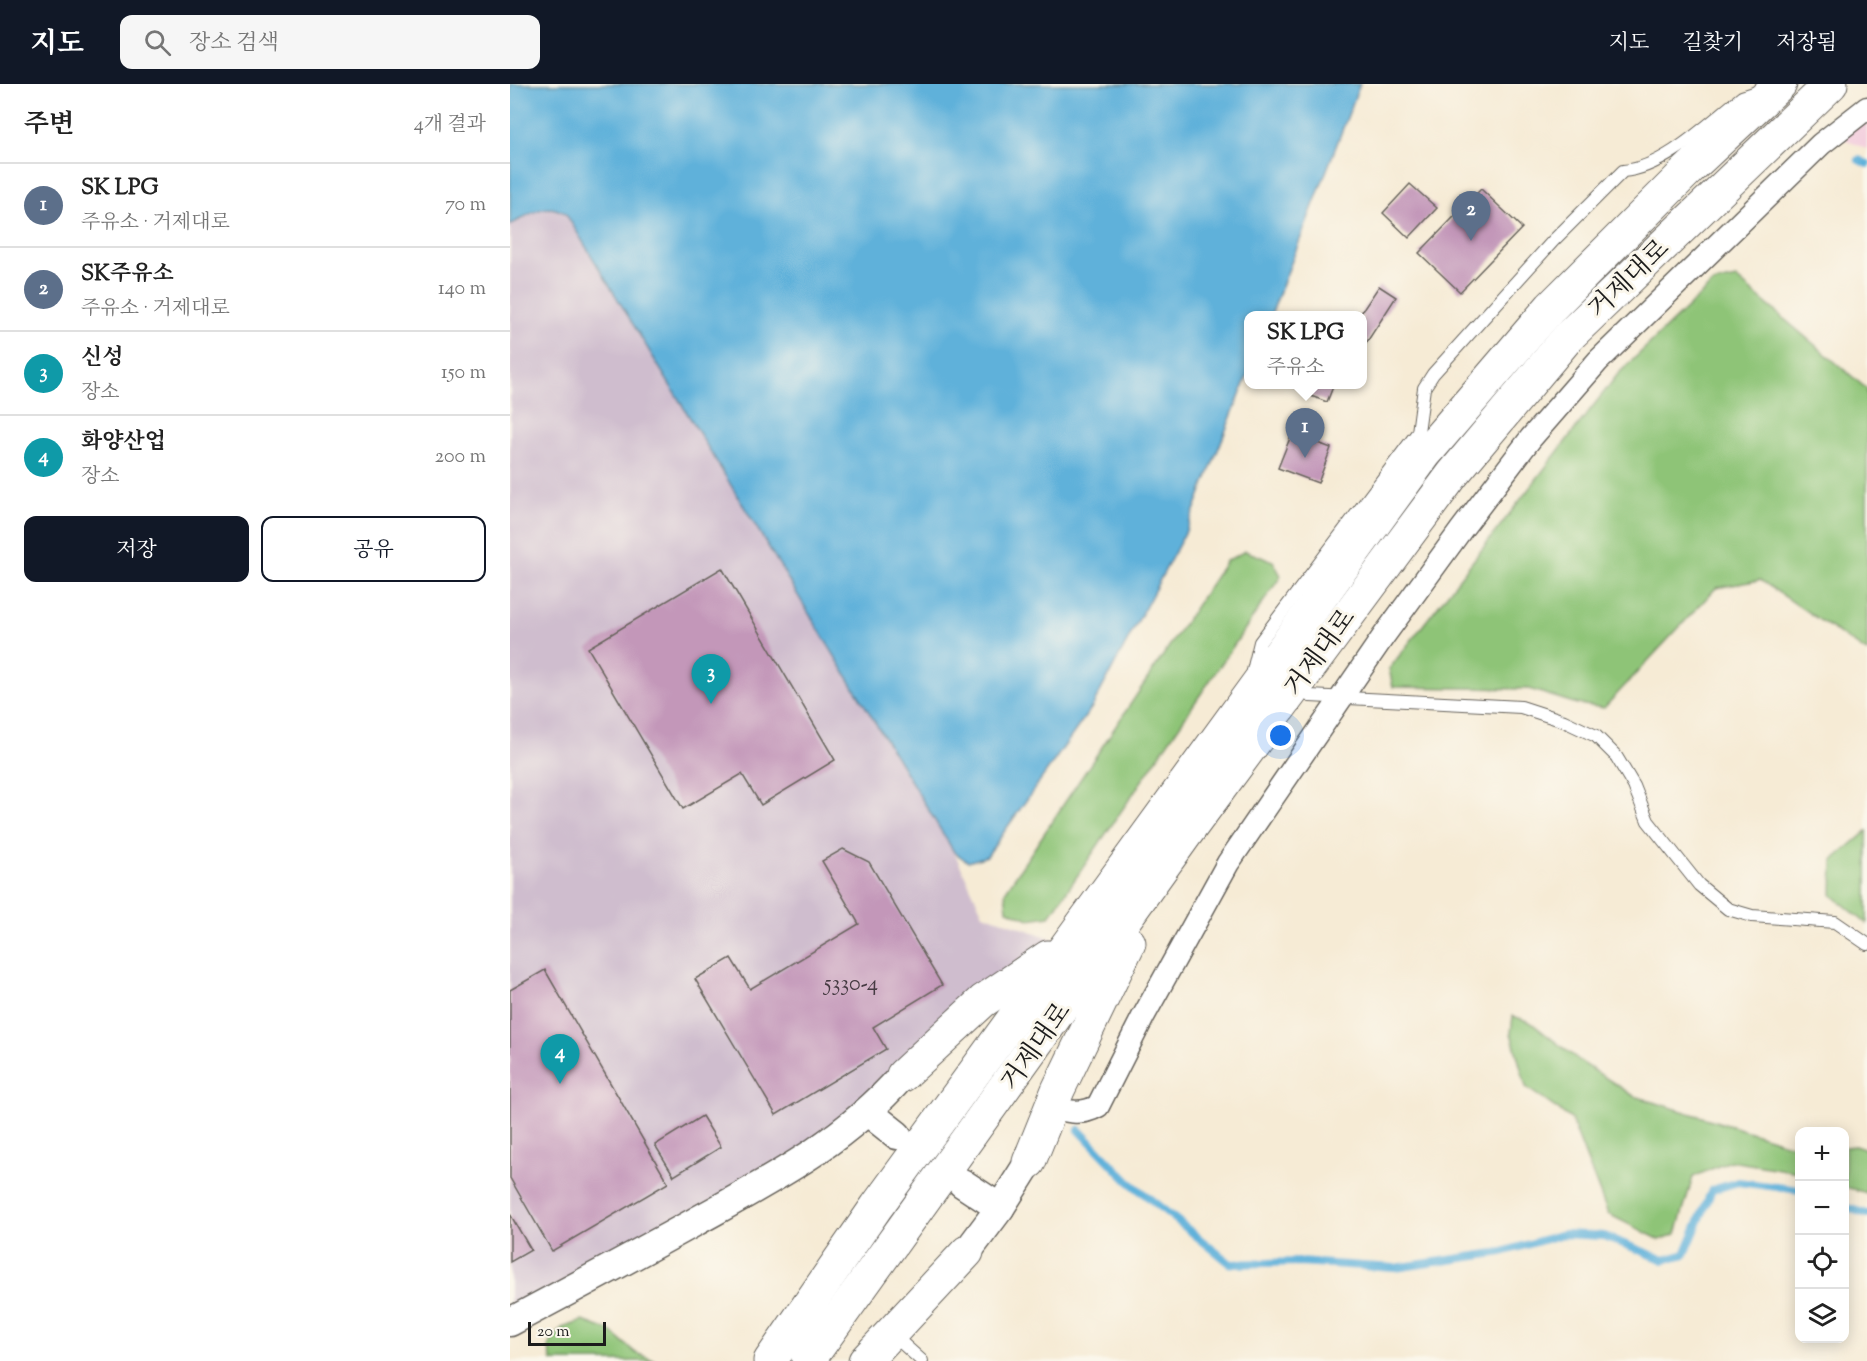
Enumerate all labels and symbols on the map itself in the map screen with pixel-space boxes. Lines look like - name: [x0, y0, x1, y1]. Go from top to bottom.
- pin: 2: [1452, 192, 1490, 241]
- street label: 거제대로: [1581, 232, 1679, 328]
- pin: 1: [1286, 408, 1324, 458]
- street label: 거제대로: [1277, 602, 1366, 705]
- pin: 3: [692, 654, 730, 704]
- your location: [1266, 721, 1295, 750]
- house number: 5330-4: [822, 969, 878, 1001]
- street label: 거제대로: [993, 996, 1081, 1099]
- pin: 4: [541, 1034, 580, 1084]
- scale bar: [528, 1319, 606, 1346]

